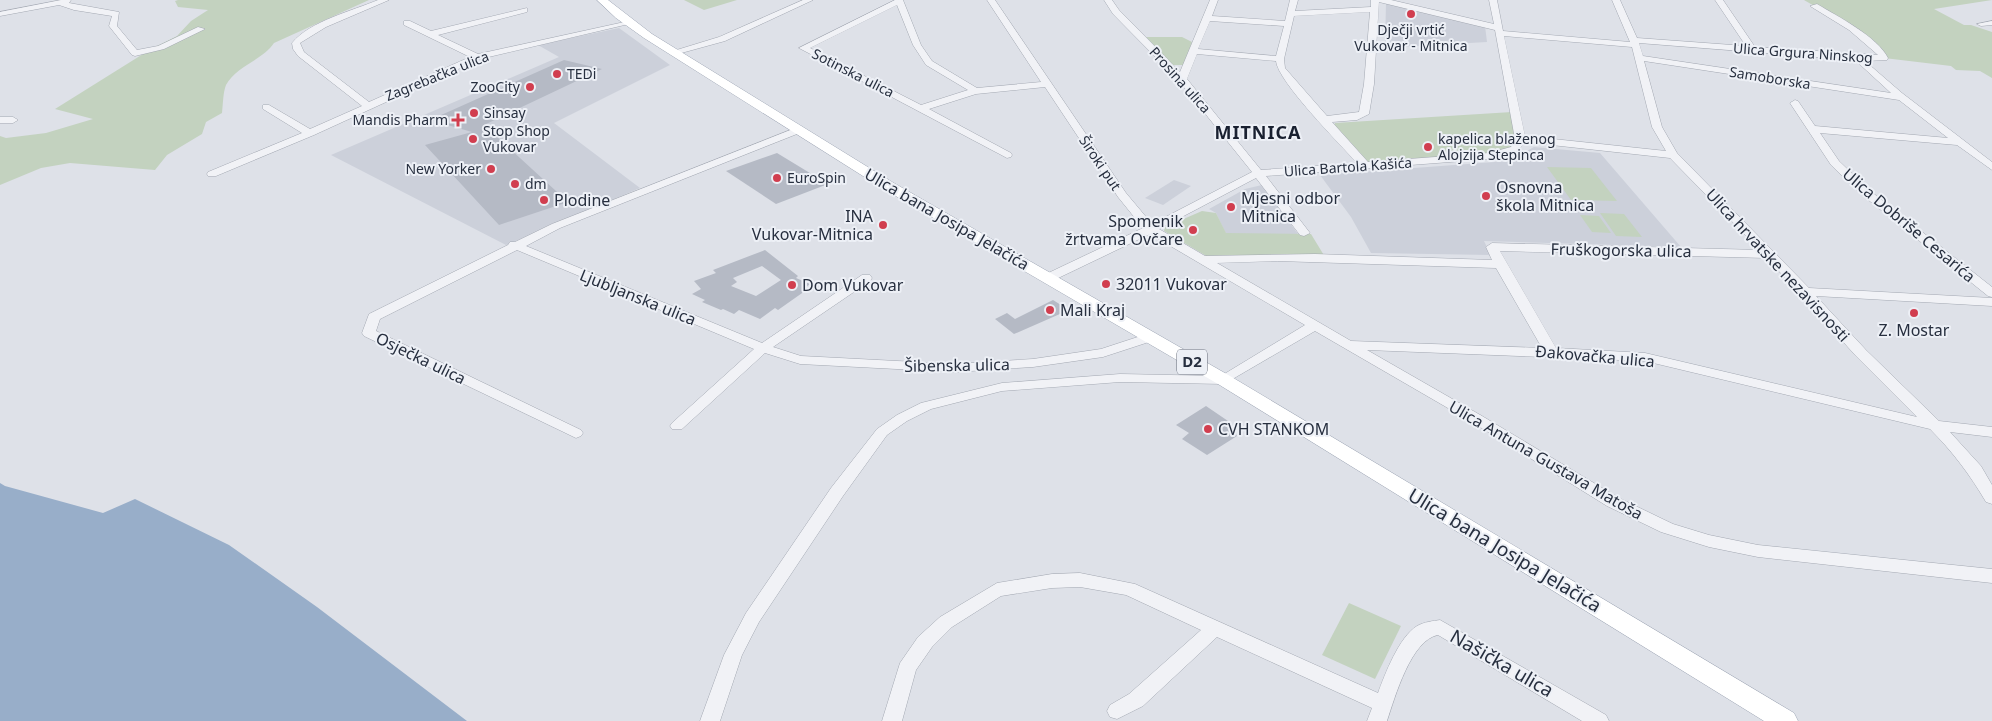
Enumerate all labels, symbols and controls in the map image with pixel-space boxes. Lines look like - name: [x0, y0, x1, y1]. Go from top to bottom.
- marker: Dječji vrtić Vukovar - Mitnica: [1405, 8, 1417, 20]
- place label: Dječji vrtić Vukovar - Mitnica: [1354, 20, 1468, 55]
- street label: Ulica Grgura Ninskog: [1733, 38, 1873, 67]
- street label: Prosina ulica: [1145, 42, 1215, 117]
- street label: Sotinska ulica: [809, 44, 897, 101]
- street label: Zagrebačka ulica: [382, 46, 492, 105]
- street label: Samoborska: [1728, 62, 1812, 93]
- place label: TEDi: [567, 64, 596, 83]
- marker: TEDi: [551, 68, 563, 80]
- place label: ZooCity: [470, 77, 521, 96]
- marker: ZooCity: [524, 81, 536, 93]
- place label: Sinsay: [484, 103, 527, 122]
- marker: Sinsay: [468, 107, 480, 119]
- place label: Mandis Pharm: [352, 110, 448, 129]
- marker: Mandis Pharm: [452, 114, 464, 126]
- district label: MITNICA: [1214, 120, 1302, 144]
- place label: Stop Shop Vukovar: [483, 121, 550, 156]
- place label: kapelica blaženog Alojzija Stepinca: [1438, 129, 1556, 164]
- street label: Široki put: [1075, 132, 1126, 194]
- marker: Stop Shop Vukovar: [467, 133, 479, 145]
- marker: kapelica blaženog Alojzija Stepinca: [1422, 141, 1434, 153]
- street label: Ulica Bartola Kašića: [1283, 153, 1413, 180]
- place label: New Yorker: [405, 159, 481, 178]
- marker: New Yorker: [485, 163, 497, 175]
- street label: Ulica bana Josipa Jelačića: [861, 163, 1033, 275]
- street label: Ulica Dobriše Cesarića: [1838, 163, 1980, 287]
- place label: EuroSpin: [787, 168, 846, 187]
- marker: EuroSpin: [771, 172, 783, 184]
- place label: dm: [525, 174, 547, 193]
- place label: Osnovna škola Mitnica: [1496, 176, 1594, 216]
- marker: dm: [509, 178, 521, 190]
- street label: Ulica hrvatske nezavisnosti: [1701, 184, 1855, 346]
- place label: Mjesni odbor Mitnica: [1241, 187, 1341, 227]
- place label: Plodine: [554, 189, 610, 211]
- marker: Osnovna škola Mitnica: [1480, 190, 1492, 202]
- marker: Plodine: [538, 194, 550, 206]
- marker: Mjesni odbor Mitnica: [1225, 201, 1237, 213]
- place label: INA Vukovar-Mitnica: [752, 205, 874, 245]
- place label: Spomenik žrtvama Ovčare: [1065, 210, 1183, 250]
- marker: INA Vukovar-Mitnica: [877, 219, 889, 231]
- marker: Spomenik žrtvama Ovčare: [1187, 224, 1199, 236]
- street label: Fruškogorska ulica: [1550, 238, 1692, 262]
- street label: Ljubljanska ulica: [577, 264, 699, 330]
- place label: 32011 Vukovar: [1116, 273, 1227, 295]
- place label: Dom Vukovar: [802, 274, 904, 296]
- marker: 32011 Vukovar: [1100, 278, 1112, 290]
- marker: Dom Vukovar: [786, 279, 798, 291]
- place label: Mali Kraj: [1060, 299, 1125, 321]
- marker: Mali Kraj: [1044, 304, 1056, 316]
- marker: Z. Mostar: [1908, 307, 1920, 319]
- place label: Z. Mostar: [1879, 319, 1950, 341]
- street label: Osječka ulica: [372, 327, 470, 389]
- street label: Đakovačka ulica: [1534, 340, 1656, 372]
- road number: D2: [1177, 350, 1207, 374]
- street label: Šibenska ulica: [904, 353, 1010, 377]
- street label: Ulica Antuna Gustava Matoša: [1445, 395, 1647, 525]
- place label: CVH STANKOM: [1218, 418, 1329, 440]
- marker: CVH STANKOM: [1202, 423, 1214, 435]
- street label: Ulica bana Josipa Jelačića: [1403, 482, 1607, 618]
- street label: Našička ulica: [1446, 623, 1558, 703]

